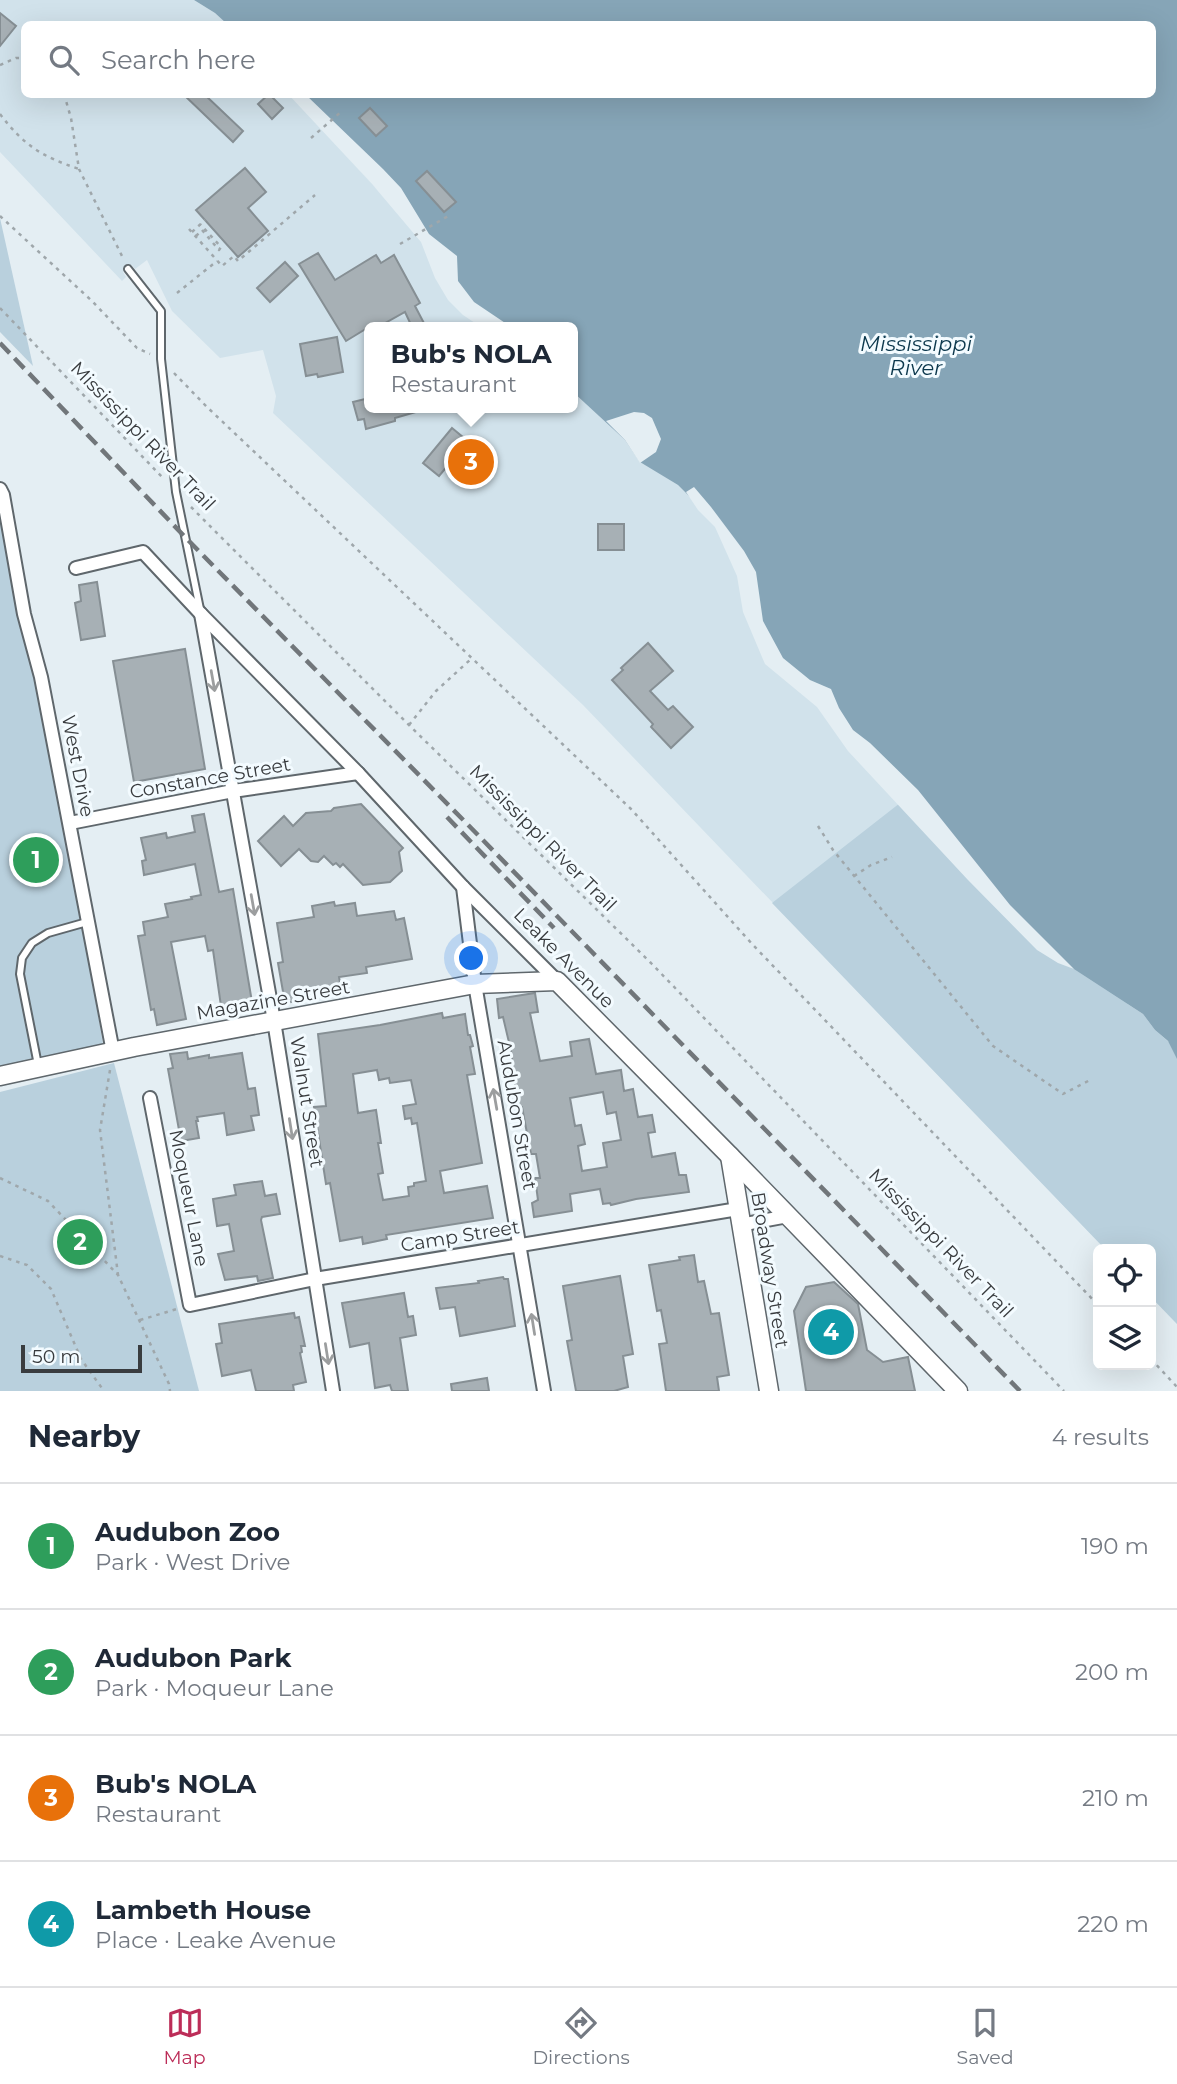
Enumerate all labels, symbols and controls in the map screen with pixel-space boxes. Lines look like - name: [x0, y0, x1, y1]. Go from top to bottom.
- search box: [21, 21, 1156, 98]
- icon: search: [45, 41, 83, 79]
- text: Search here: [101, 44, 256, 76]
- popup: [364, 322, 578, 413]
- water label: Mississippi River: [860, 331, 972, 380]
- text: Bub's NOLA: [390, 338, 552, 370]
- street label: Mississippi River Trail: [66, 357, 220, 515]
- text: Restaurant: [390, 370, 517, 398]
- pin: 3: [448, 436, 494, 488]
- one-way arrow: [207, 669, 220, 692]
- street label: West Drive: [57, 713, 99, 819]
- street label: Constance Street: [128, 752, 292, 803]
- street label: Mississippi River Trail: [465, 760, 621, 916]
- pin: 1: [13, 834, 59, 886]
- one-way arrow: [247, 893, 261, 916]
- street label: Leake Avenue: [509, 903, 619, 1013]
- your location: [454, 941, 488, 975]
- street label: Magazine Street: [195, 975, 352, 1025]
- street label: Walnut Street: [285, 1035, 329, 1169]
- street label: Audubon Street: [492, 1038, 542, 1192]
- one-way arrow: [488, 1088, 501, 1111]
- one-way arrow: [285, 1117, 298, 1140]
- street label: Moqueur Lane: [164, 1127, 214, 1269]
- street label: Mississippi River Trail: [864, 1164, 1018, 1322]
- street label: Broadway Street: [746, 1190, 794, 1350]
- street label: Camp Street: [399, 1215, 521, 1257]
- pin: 2: [57, 1216, 103, 1268]
- map controls: [1093, 1244, 1156, 1370]
- button: locate: [1093, 1244, 1156, 1307]
- pin: 4: [808, 1306, 854, 1358]
- button: layers: [1093, 1307, 1156, 1370]
- one-way arrow: [526, 1313, 539, 1336]
- scale bar: [21, 1342, 142, 1374]
- one-way arrow: [321, 1342, 334, 1365]
- text: 50 m: [32, 1345, 80, 1368]
- text: Nearby: [28, 1418, 140, 1455]
- text: 4 results: [1052, 1423, 1149, 1451]
- text: Audubon Zoo: [95, 1516, 280, 1548]
- text: 1: [46, 1532, 56, 1560]
- text: 190 m: [1081, 1532, 1149, 1560]
- text: Park · West Drive: [95, 1548, 290, 1576]
- text: Audubon Park: [95, 1642, 292, 1674]
- text: 2: [44, 1658, 58, 1686]
- text: 200 m: [1075, 1658, 1149, 1686]
- text: Park · Moqueur Lane: [95, 1674, 334, 1702]
- text: Bub's NOLA: [95, 1768, 256, 1800]
- text: 3: [44, 1784, 58, 1812]
- text: 210 m: [1082, 1784, 1149, 1812]
- text: Restaurant: [95, 1800, 221, 1828]
- text: Lambeth House: [95, 1894, 311, 1926]
- text: 4: [43, 1910, 59, 1938]
- text: 220 m: [1077, 1910, 1149, 1938]
- text: Place · Leake Avenue: [95, 1926, 336, 1954]
- tab: Map: [163, 2004, 206, 2069]
- tab: Directions: [532, 2004, 630, 2069]
- tab: Saved: [957, 2004, 1014, 2069]

